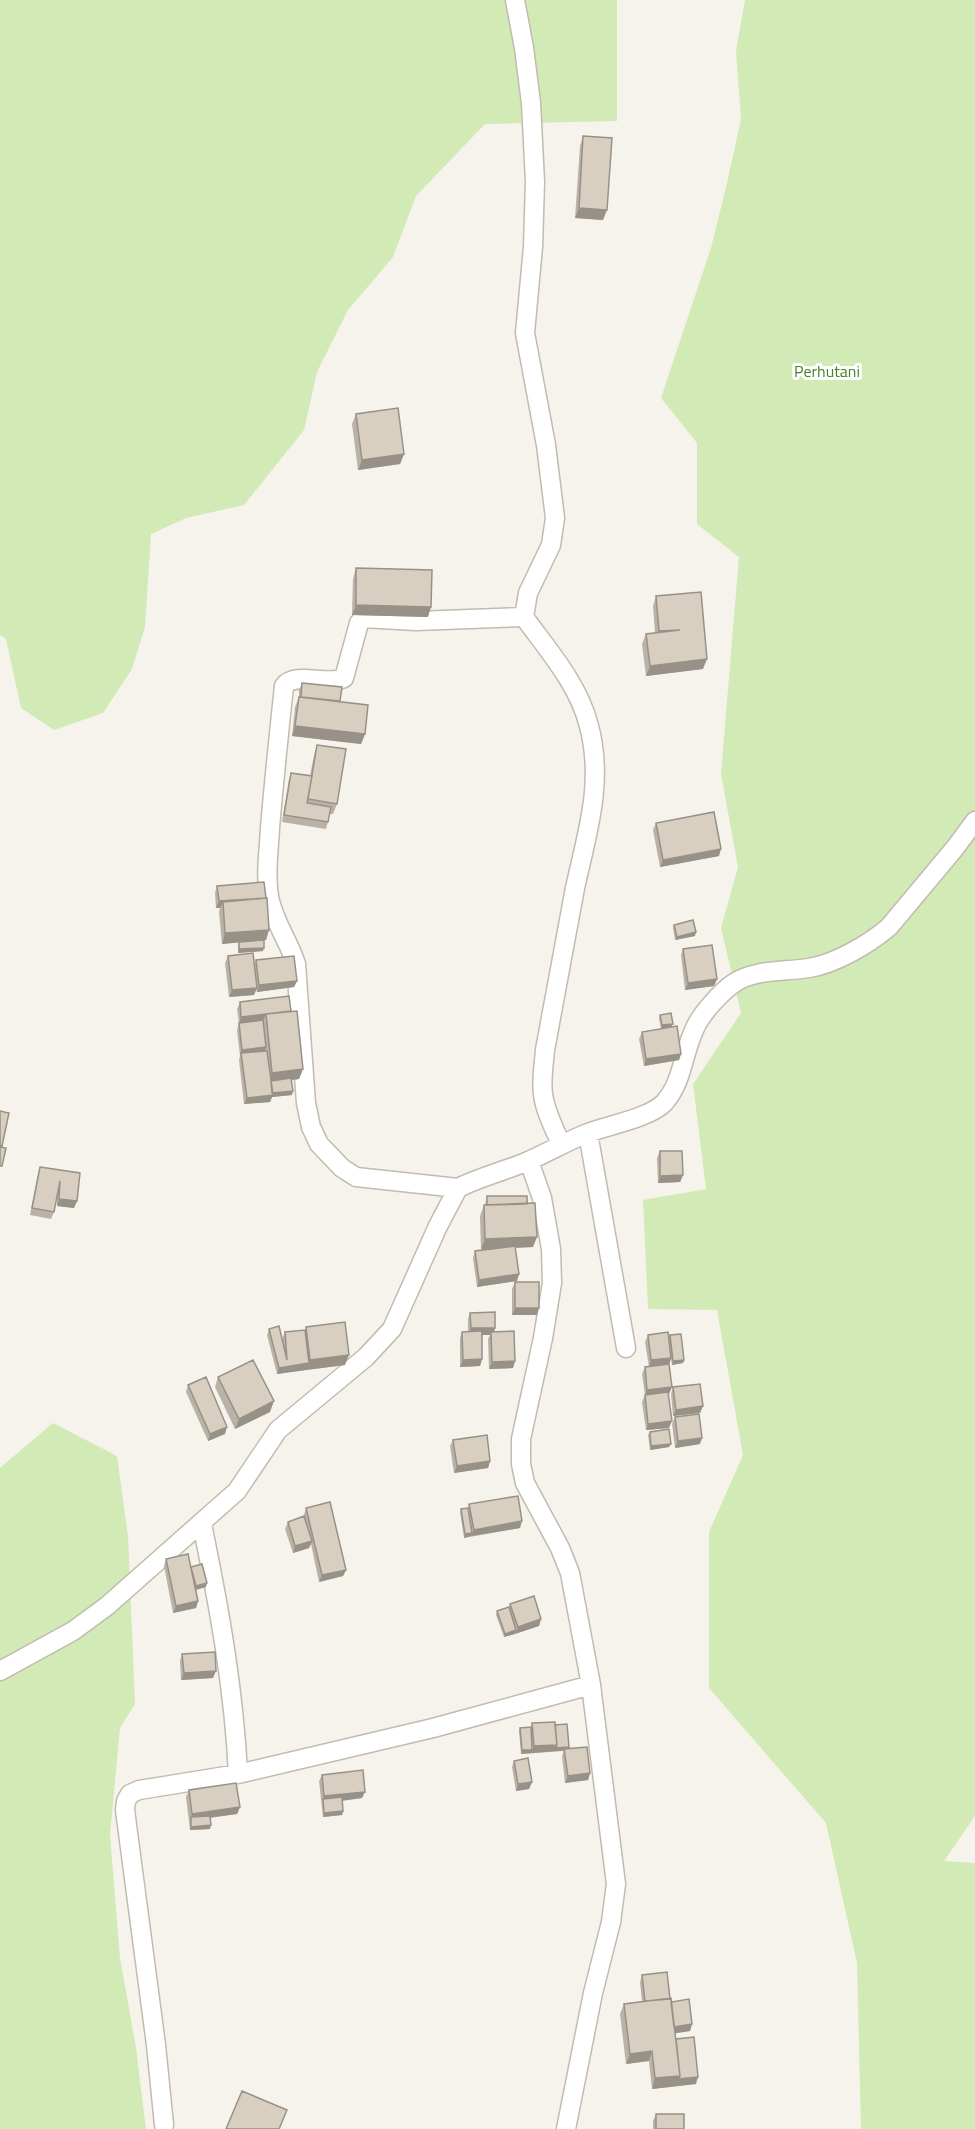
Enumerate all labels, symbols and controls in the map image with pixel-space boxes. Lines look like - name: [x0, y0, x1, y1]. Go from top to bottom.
- park label: Perhutani: [794, 359, 860, 383]

